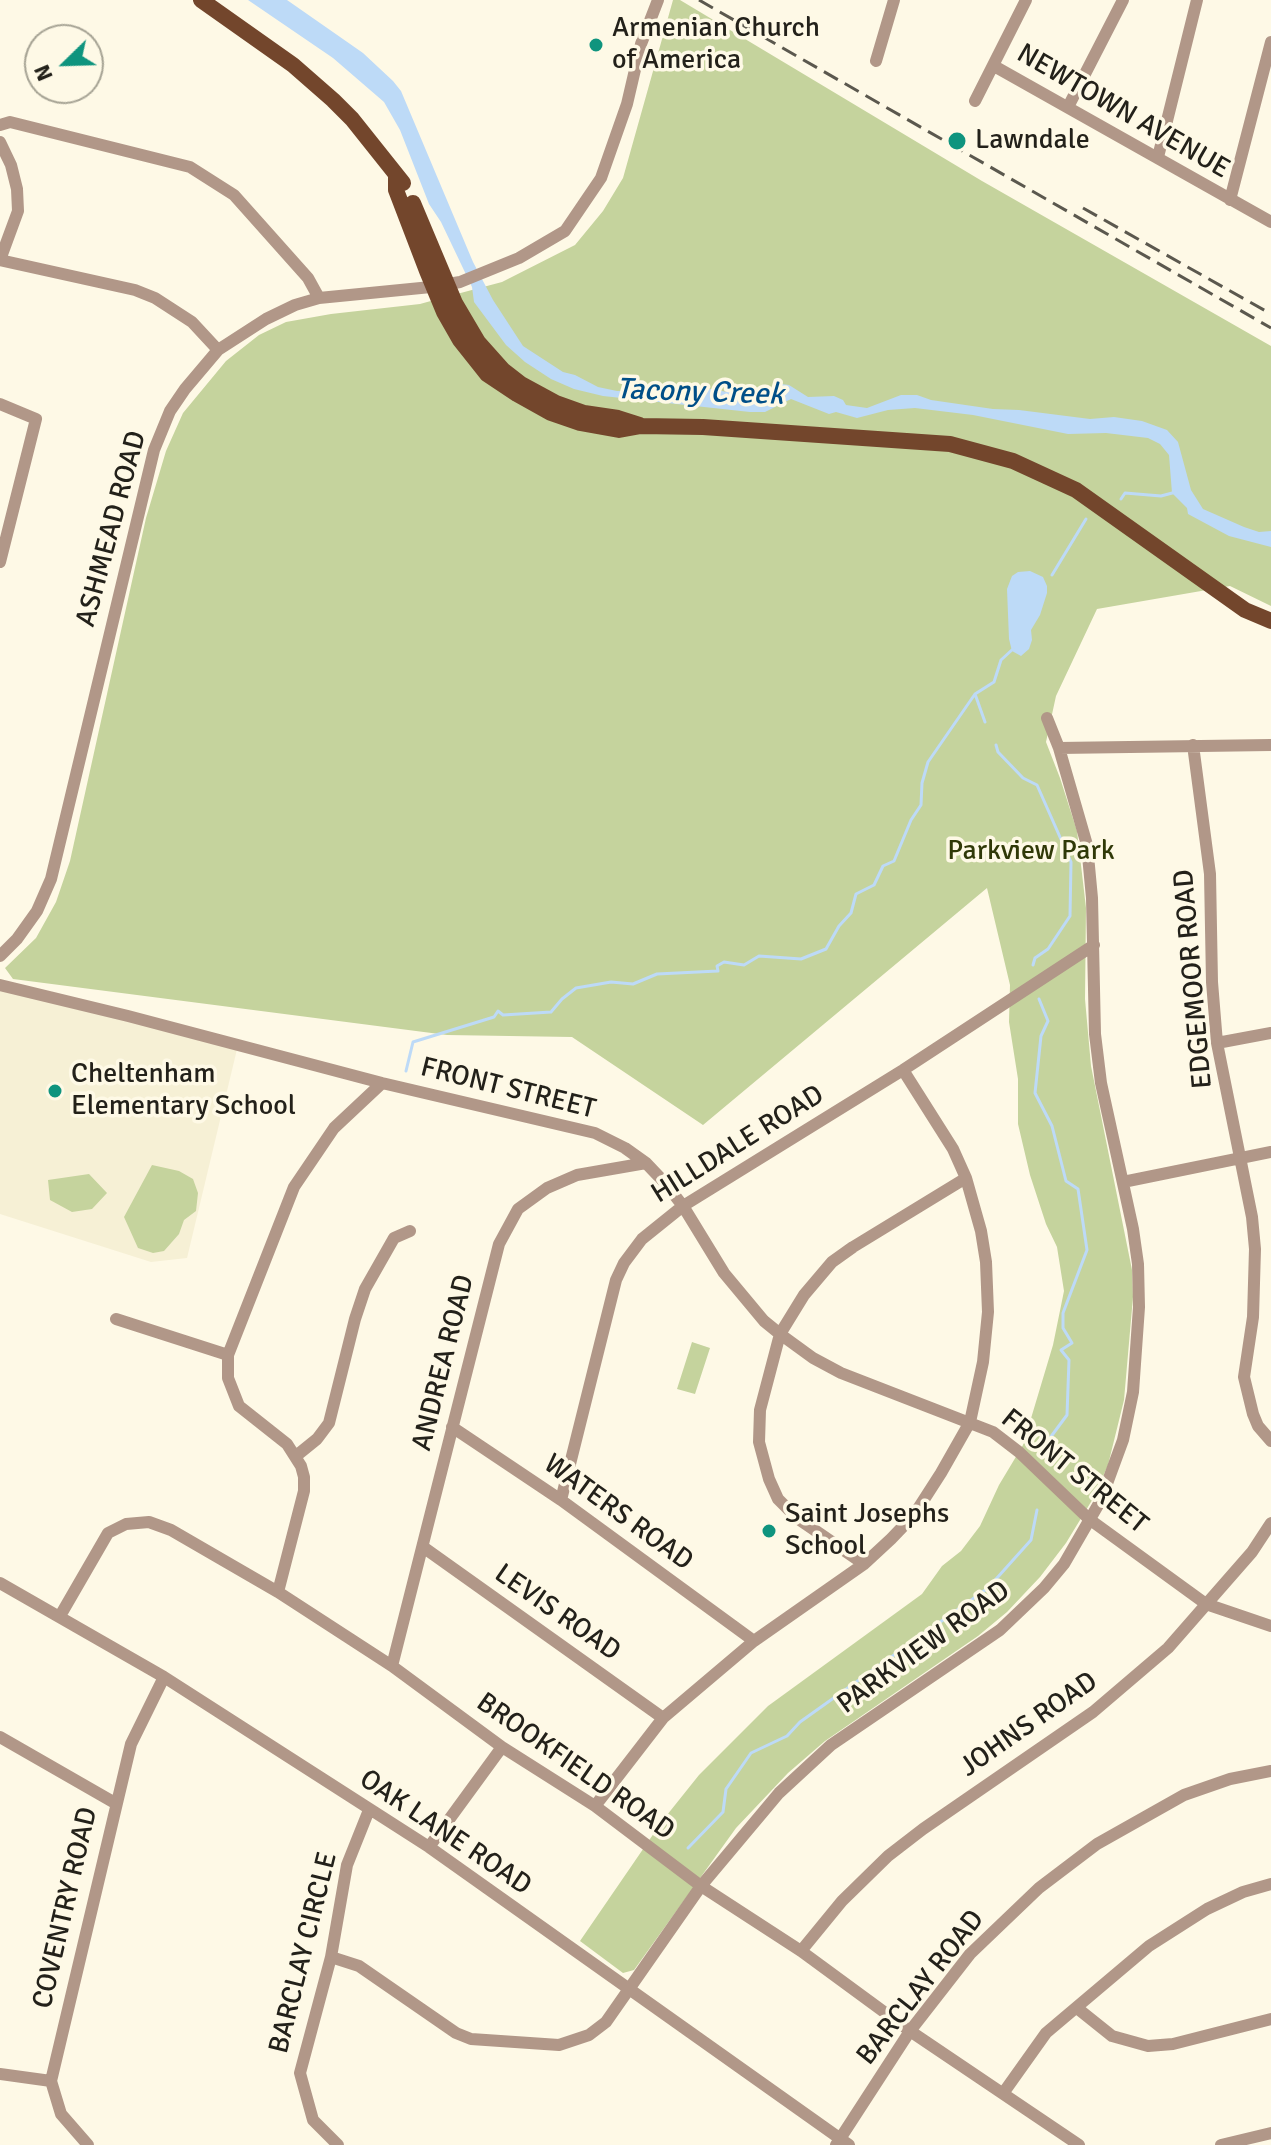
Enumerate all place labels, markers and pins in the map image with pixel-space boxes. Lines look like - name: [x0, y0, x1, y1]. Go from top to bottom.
- place label: Armenian Church of America: [612, 12, 820, 78]
- marker: Armenian Church of America: [587, 36, 605, 54]
- place label: Lawndale: [975, 124, 1090, 158]
- marker: Lawndale: [946, 130, 968, 152]
- place label: Cheltenham Elementary School: [71, 1058, 296, 1124]
- marker: Cheltenham Elementary School: [46, 1082, 64, 1100]
- place label: Saint Josephs School: [785, 1498, 949, 1564]
- marker: Saint Josephs School: [760, 1522, 778, 1540]

